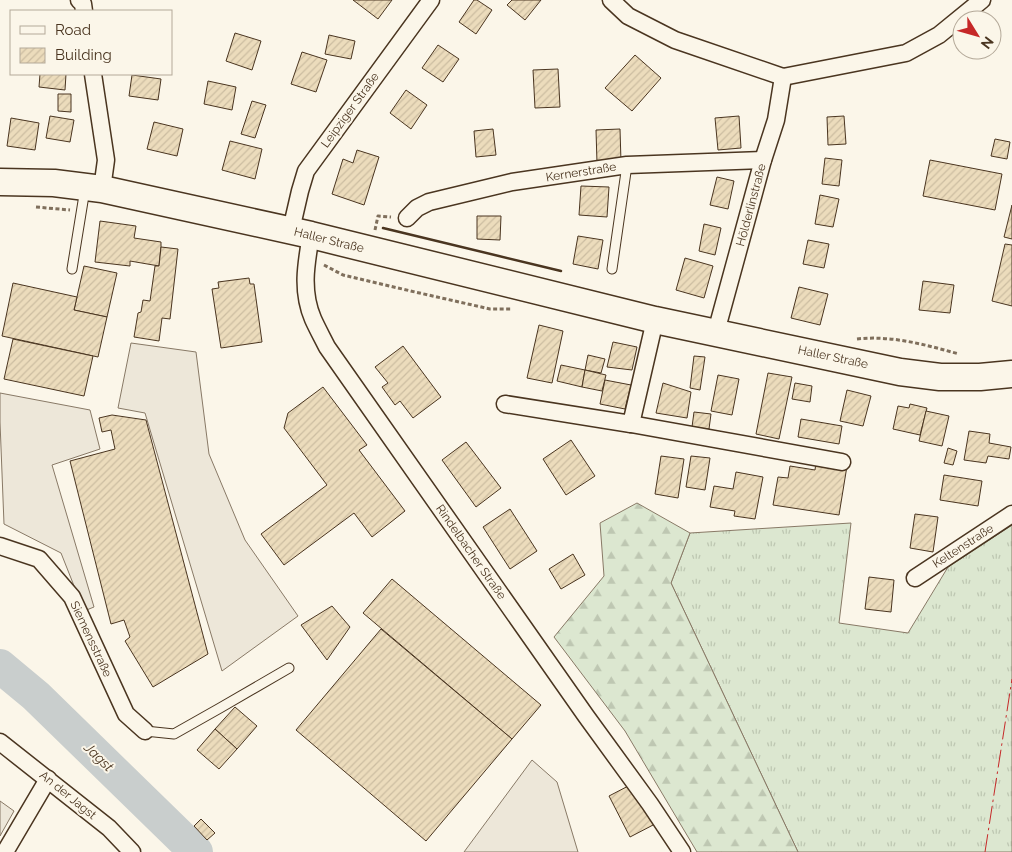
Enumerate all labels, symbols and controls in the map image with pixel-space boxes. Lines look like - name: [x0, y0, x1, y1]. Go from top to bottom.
- legend: [10, 10, 172, 75]
- north arrow: [952, 10, 1002, 60]
- text: Road: [55, 21, 91, 39]
- text: N: [978, 34, 997, 52]
- text: Building: [55, 46, 112, 64]
- street label: Leipziger Straße: [318, 70, 382, 150]
- street label: Kernerstraße: [545, 160, 617, 184]
- street label: Hölderlinstraße: [733, 162, 769, 248]
- street label: Haller Straße: [293, 225, 365, 255]
- street label: Haller Straße: [797, 343, 869, 371]
- street label: Rindelbacher Straße: [433, 502, 509, 602]
- street label: Keltenstraße: [930, 521, 996, 571]
- street label: Siemensstraße: [67, 599, 115, 679]
- water label: Jagst: [80, 739, 117, 775]
- street label: An der Jagst: [37, 768, 99, 822]

